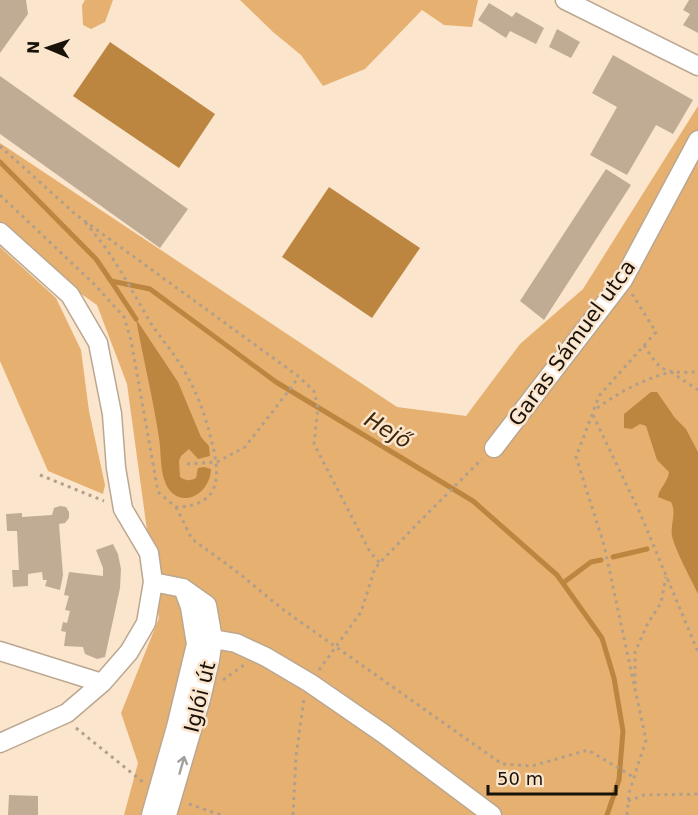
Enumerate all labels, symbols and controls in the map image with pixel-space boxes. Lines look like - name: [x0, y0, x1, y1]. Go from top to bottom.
- north arrow: [18, 18, 78, 78]
- text: N: [24, 40, 43, 55]
- street label: Garas Sámuel utca: [504, 255, 640, 431]
- water label: Hejő: [360, 406, 416, 454]
- street label: Iglói út: [180, 659, 220, 735]
- one-way arrow: [177, 756, 188, 775]
- scale bar: [488, 758, 616, 796]
- text: 50 m: [497, 768, 543, 789]

